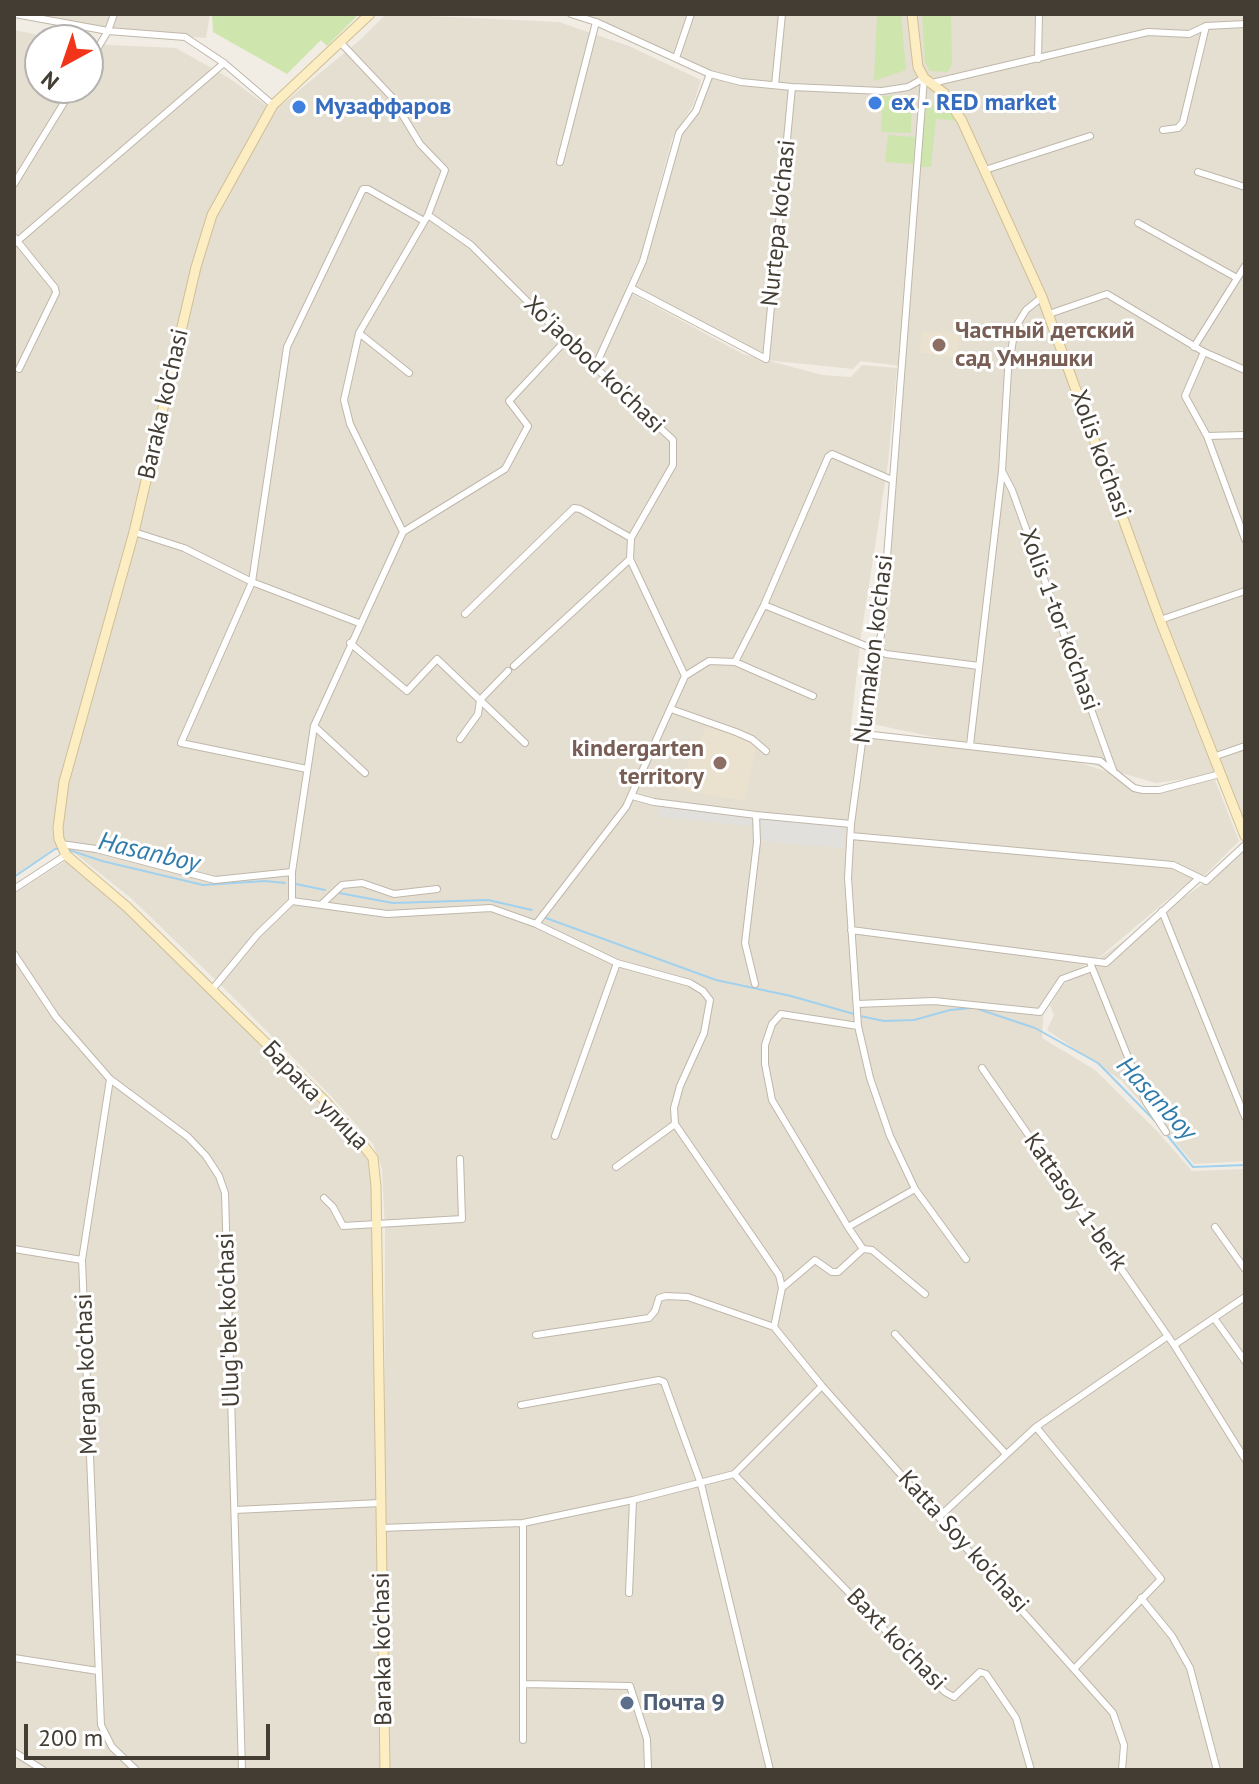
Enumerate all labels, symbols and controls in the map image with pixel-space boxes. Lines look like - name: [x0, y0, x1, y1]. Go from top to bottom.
- north arrow: [24, 24, 104, 104]
- text: N: [35, 65, 64, 96]
- place label: ex - RED market: [891, 89, 1056, 117]
- place label: Музаффаров: [315, 93, 451, 121]
- marker: ex - RED market: [866, 94, 884, 112]
- marker: Музаффаров: [290, 98, 308, 116]
- street label: Nurtepa ko'chasi: [756, 138, 802, 308]
- street label: Xo'jaobod ko'chasi: [518, 290, 670, 440]
- place label: Частный детский сад Умняшки: [955, 317, 1135, 373]
- street label: Baraka ko'chasi: [133, 326, 195, 482]
- marker: Частный детский сад Умняшки: [930, 336, 948, 354]
- street label: Xolis ko'chasi: [1063, 386, 1137, 522]
- street label: Xolis 1-tor ko'chasi: [1013, 525, 1105, 715]
- street label: Nurmakon ko'chasi: [848, 553, 900, 745]
- place label: kindergarten territory: [572, 735, 704, 791]
- marker: kindergarten territory: [711, 754, 729, 772]
- water label: Hasanboy: [95, 826, 203, 880]
- street label: Барака улица: [256, 1035, 374, 1157]
- water label: Hasanboy: [1109, 1051, 1203, 1147]
- street label: Kattasoy 1-berk: [1017, 1128, 1133, 1276]
- street label: Ulug'bek ko'chasi: [212, 1232, 246, 1408]
- street label: Mergan ko'chasi: [70, 1293, 104, 1455]
- street label: Katta Soy ko'chasi: [892, 1465, 1034, 1619]
- street label: Baraka ko'chasi: [367, 1572, 399, 1726]
- street label: Baxt ko'chasi: [840, 1583, 952, 1697]
- place label: Почта 9: [643, 1689, 725, 1717]
- marker: Почта 9: [618, 1694, 636, 1712]
- scale bar: [28, 1708, 274, 1758]
- text: 200 m: [38, 1722, 103, 1753]

